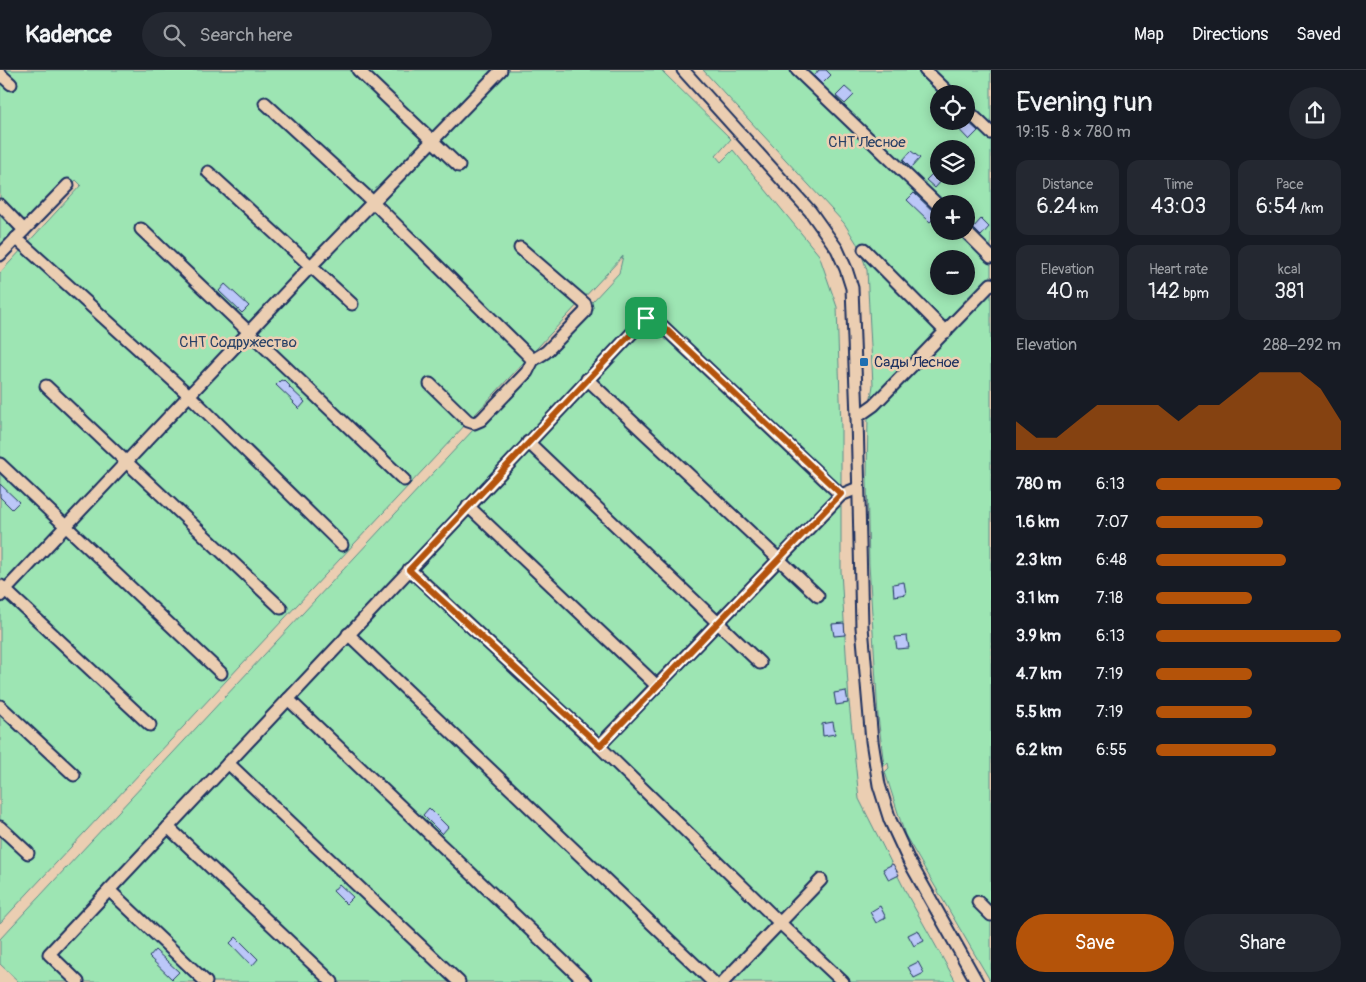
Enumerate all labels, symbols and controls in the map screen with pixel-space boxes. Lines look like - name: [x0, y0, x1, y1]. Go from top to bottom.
- search box: [142, 12, 492, 57]
- text: Kadence: [25, 20, 112, 49]
- icon: search: [160, 21, 188, 49]
- text: Search here: [200, 23, 292, 47]
- text: Map: [1134, 23, 1164, 46]
- text: Directions: [1192, 23, 1268, 46]
- text: Saved: [1296, 23, 1341, 46]
- map controls: [930, 85, 975, 295]
- button: locate: [930, 85, 975, 130]
- text: Evening run: [1016, 85, 1153, 120]
- button: share: [1289, 87, 1341, 139]
- text: 19:15 · 8 × 780 m: [1016, 122, 1131, 142]
- park label: СНТ Лесное: [828, 133, 906, 152]
- button: layers: [930, 140, 975, 185]
- text: Distance: [1042, 176, 1093, 193]
- text: Time: [1164, 176, 1193, 193]
- text: Pace: [1276, 176, 1303, 193]
- text: 6.24: [1036, 193, 1077, 220]
- text: 43:03: [1151, 193, 1206, 220]
- text: 6:54: [1256, 193, 1297, 220]
- button: +: [930, 195, 975, 240]
- text: km: [1077, 200, 1099, 217]
- text: /km: [1297, 200, 1323, 217]
- button: −: [930, 250, 975, 295]
- text: Elevation: [1041, 261, 1094, 278]
- text: Heart rate: [1149, 261, 1208, 278]
- text: kcal: [1278, 261, 1301, 278]
- text: 40: [1046, 278, 1073, 305]
- text: 142: [1148, 278, 1180, 305]
- text: 381: [1274, 278, 1305, 305]
- text: m: [1073, 285, 1089, 302]
- text: bpm: [1180, 285, 1209, 302]
- pin: [625, 297, 667, 339]
- icon: arrive: [632, 304, 660, 332]
- park label: СНТ Содружество: [179, 333, 297, 352]
- text: Elevation: [1016, 335, 1077, 355]
- text: 288–292 m: [1263, 335, 1341, 355]
- place label: Сады Лесное: [874, 353, 960, 372]
- marker: Сады Лесное: [858, 356, 870, 368]
- text: 780 m: [1016, 474, 1061, 494]
- text: 6:13: [1096, 474, 1125, 494]
- text: 1.6 km: [1016, 512, 1059, 532]
- text: 7:07: [1096, 512, 1128, 532]
- text: 2.3 km: [1016, 550, 1062, 570]
- text: 6:48: [1096, 550, 1127, 570]
- text: 3.1 km: [1016, 588, 1059, 608]
- text: 7:18: [1096, 588, 1123, 608]
- text: 3.9 km: [1016, 626, 1061, 646]
- text: 6:13: [1096, 626, 1125, 646]
- text: 4.7 km: [1016, 664, 1062, 684]
- text: 7:19: [1096, 664, 1123, 684]
- text: 5.5 km: [1016, 702, 1061, 722]
- text: 7:19: [1096, 702, 1123, 722]
- text: 6.2 km: [1016, 740, 1062, 760]
- text: 6:55: [1096, 740, 1127, 760]
- button: Save: [1016, 914, 1174, 972]
- button: Share: [1184, 914, 1341, 972]

